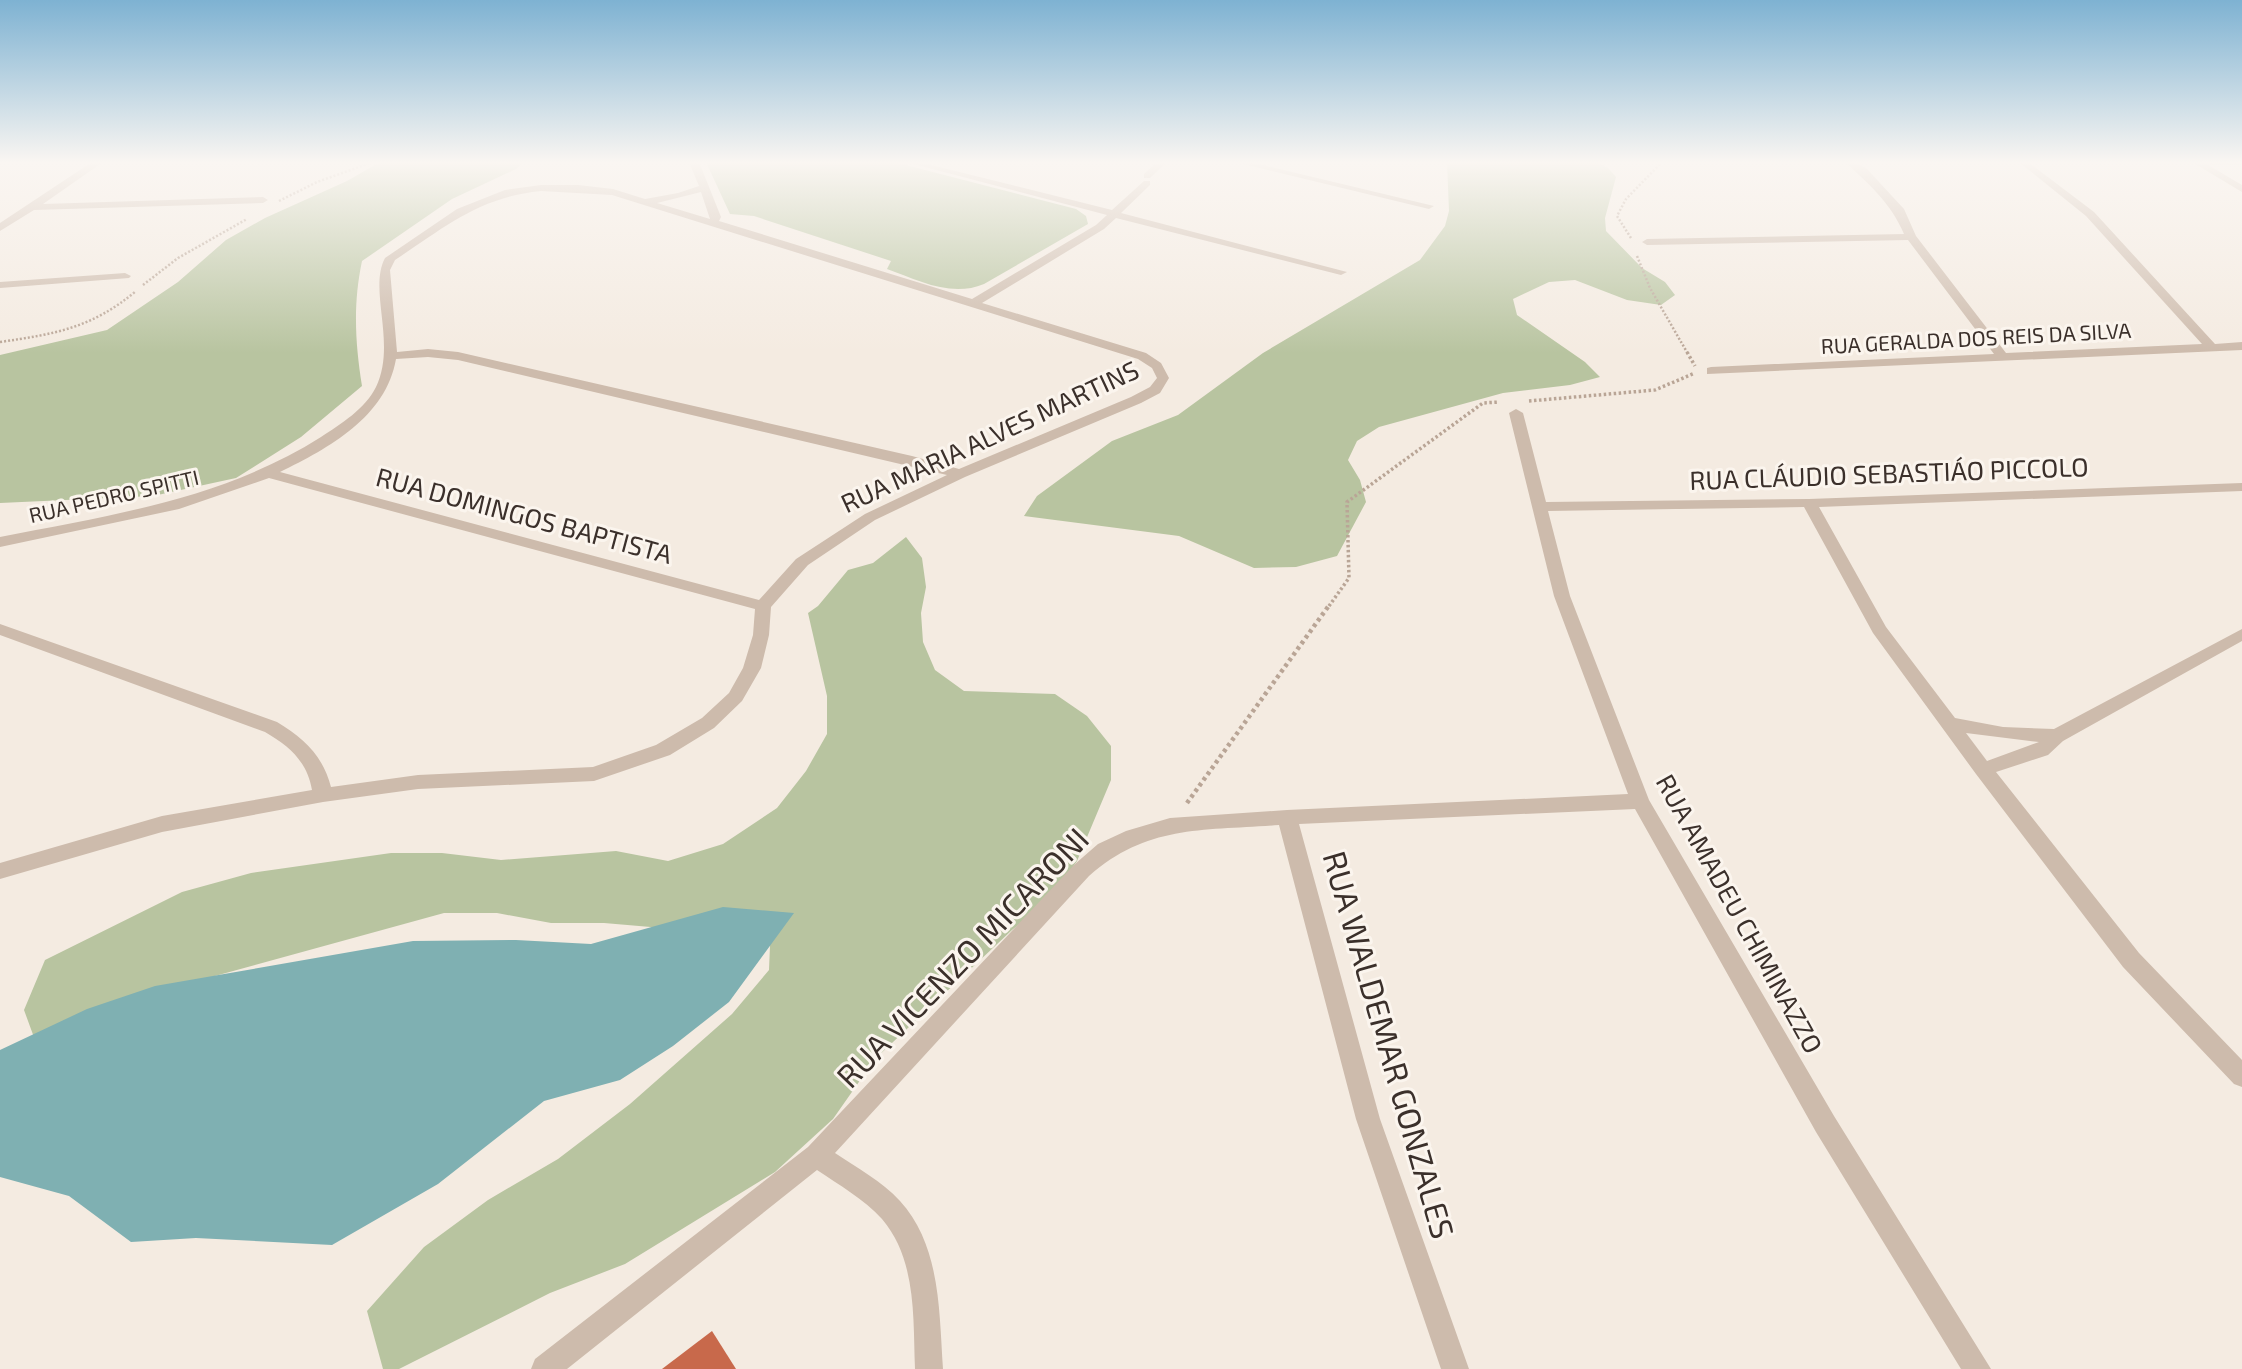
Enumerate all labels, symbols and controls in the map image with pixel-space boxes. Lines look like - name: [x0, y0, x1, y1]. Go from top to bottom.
- street label: RUA GERALDA DOS REIS DA SILVA: [1820, 317, 2132, 358]
- street label: RUA MARIA ALVES MARTINS: [836, 353, 1143, 518]
- street label: RUA CLÁUDIO SEBASTIÁO PICCOLO: [1689, 450, 2089, 495]
- street label: RUA DOMINGOS BAPTISTA: [373, 460, 676, 569]
- street label: RUA PEDRO SPITTI: [26, 464, 201, 527]
- street label: RUA AMADEU CHIMINAZZO: [1651, 769, 1830, 1058]
- street label: RUA VICENZO MICARONI: [828, 819, 1095, 1094]
- street label: RUA WALDEMAR GONZALES: [1316, 846, 1463, 1243]

